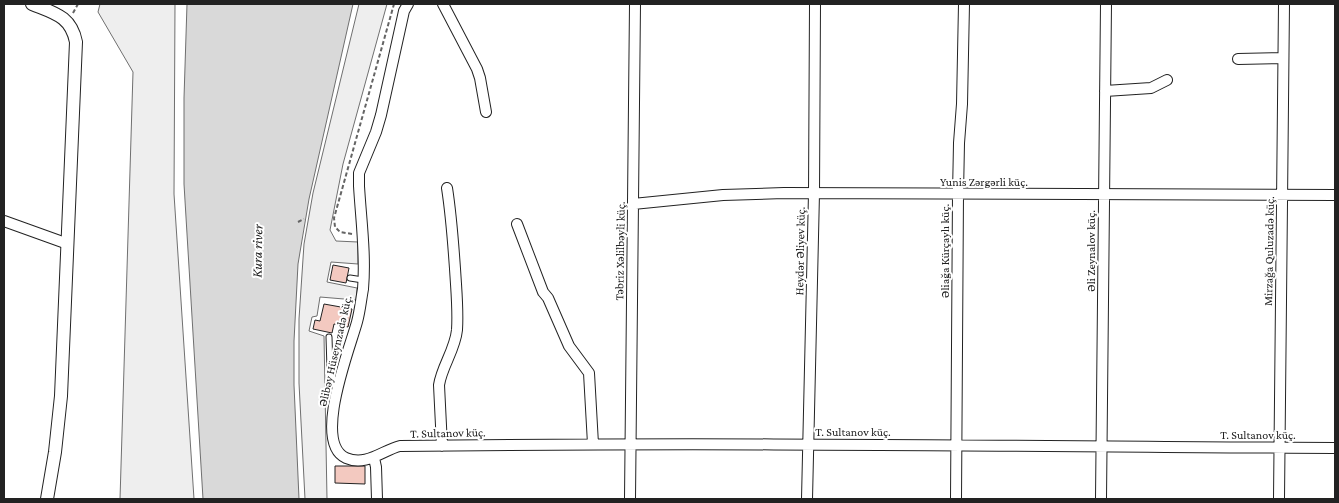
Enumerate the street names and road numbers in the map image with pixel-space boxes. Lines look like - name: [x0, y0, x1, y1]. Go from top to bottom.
- street label: Yunis Zərgərli küç.: [940, 175, 1028, 189]
- street label: Mirzağa Quluzadə küç.: [1261, 196, 1277, 306]
- street label: Təbriz Xəlilbəyli küç.: [612, 201, 628, 301]
- street label: Əliağa Kürçaylı küç.: [938, 204, 952, 298]
- street label: Heydər Əliyev küç.: [792, 206, 808, 296]
- street label: Əli Zeynalov küç.: [1084, 210, 1098, 292]
- street label: Əlibəy Hüseynzadə küç.: [315, 294, 355, 408]
- street label: T. Sultanov küç.: [410, 425, 486, 441]
- street label: T. Sultanov küç.: [815, 425, 891, 439]
- street label: T. Sultanov küç.: [1220, 428, 1296, 442]

